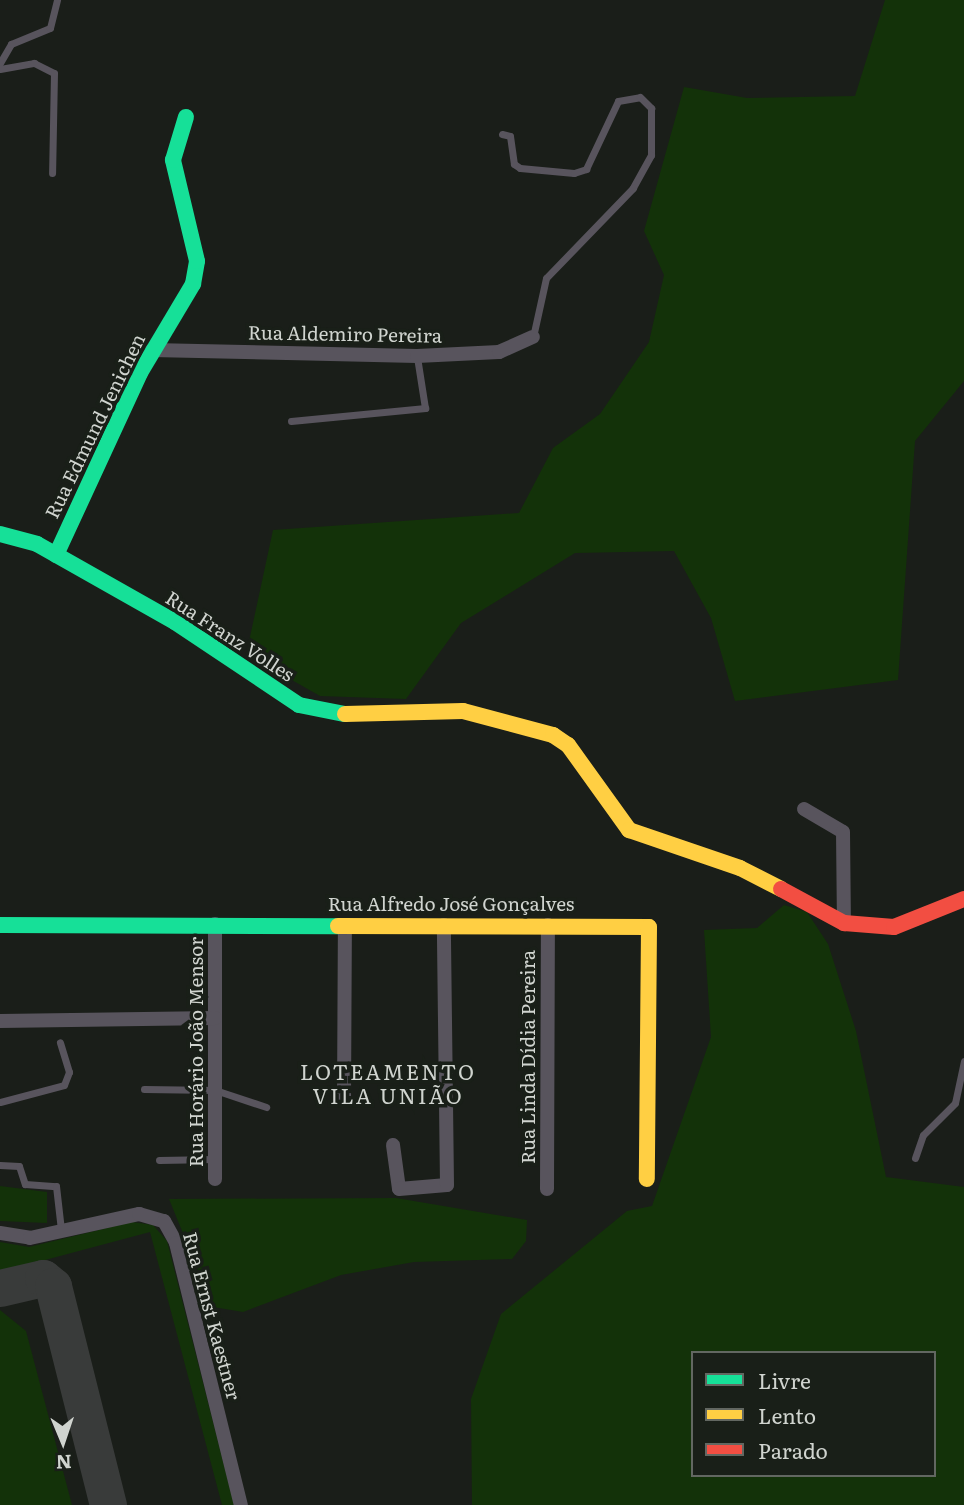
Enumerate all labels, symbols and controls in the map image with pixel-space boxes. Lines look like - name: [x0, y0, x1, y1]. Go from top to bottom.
- street label: Rua Aldemiro Pereira: [248, 321, 442, 347]
- street label: Rua Edmund Jenichen: [40, 330, 150, 522]
- street label: Rua Franz Volles: [161, 586, 299, 686]
- street label: Rua Alfredo José Gonçalves: [328, 893, 574, 915]
- street label: Rua Horário João Mensor: [185, 937, 207, 1167]
- street label: Rua Linda Dídia Pereira: [517, 950, 539, 1164]
- district label: LOTEAMENTO VILA UNIÃO: [301, 1058, 475, 1108]
- street label: Rua Ernst Kaestner: [179, 1230, 245, 1402]
- legend: [691, 1351, 936, 1477]
- text: Livre: [758, 1364, 811, 1395]
- text: Lento: [758, 1399, 816, 1430]
- north arrow: [28, 1407, 98, 1477]
- text: Parado: [758, 1434, 828, 1465]
- text: N: [55, 1449, 72, 1477]

